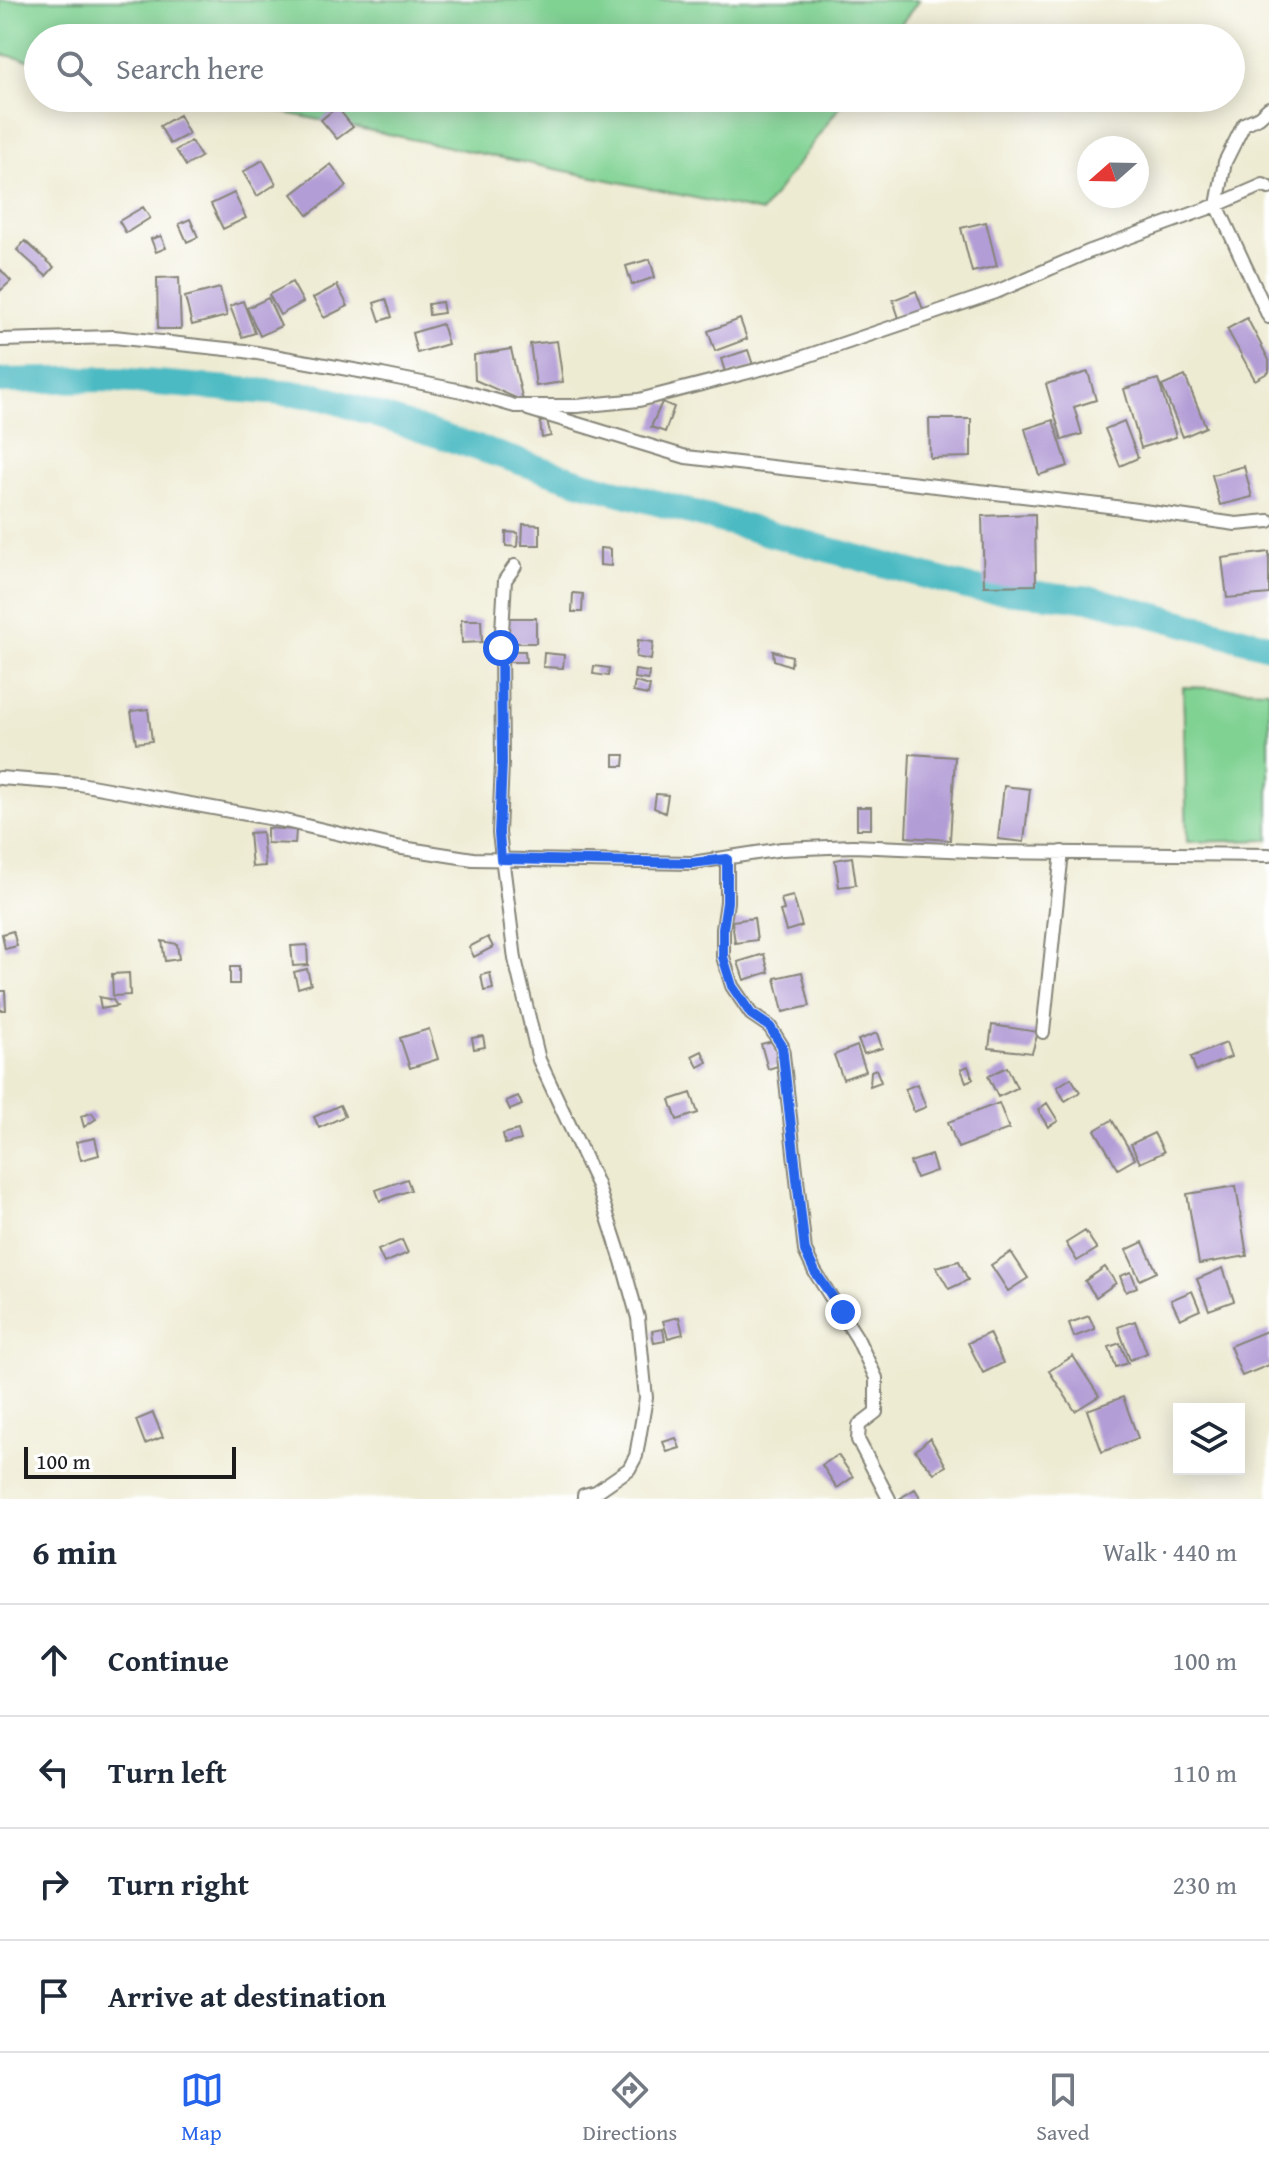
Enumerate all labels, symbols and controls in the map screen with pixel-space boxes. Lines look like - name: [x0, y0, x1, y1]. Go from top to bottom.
- search box: [24, 24, 1245, 112]
- icon: search: [52, 46, 96, 90]
- text: Search here: [116, 46, 264, 90]
- north arrow: [1077, 136, 1149, 208]
- route start: [483, 630, 519, 666]
- route end: [825, 1294, 861, 1330]
- map controls: [1173, 1403, 1245, 1475]
- button: layers: [1173, 1403, 1245, 1475]
- scale bar: [24, 1443, 236, 1479]
- text: 100 m: [36, 1445, 91, 1477]
- text: 6 min: [32, 1527, 117, 1576]
- text: Walk · 440 m: [1103, 1532, 1237, 1571]
- icon: ahead: [32, 1638, 76, 1682]
- text: Continue: [108, 1638, 229, 1682]
- text: 100 m: [1172, 1641, 1237, 1680]
- icon: left: [32, 1750, 76, 1794]
- text: Turn left: [108, 1750, 227, 1794]
- text: 110 m: [1172, 1753, 1237, 1792]
- icon: right: [32, 1862, 76, 1906]
- text: Turn right: [108, 1862, 249, 1906]
- text: 230 m: [1172, 1865, 1237, 1904]
- icon: arrive: [32, 1974, 76, 2018]
- text: Arrive at destination: [108, 1974, 386, 2018]
- tab: Map: [180, 2068, 224, 2148]
- tab: Directions: [583, 2068, 677, 2148]
- tab: Saved: [1036, 2068, 1089, 2148]

